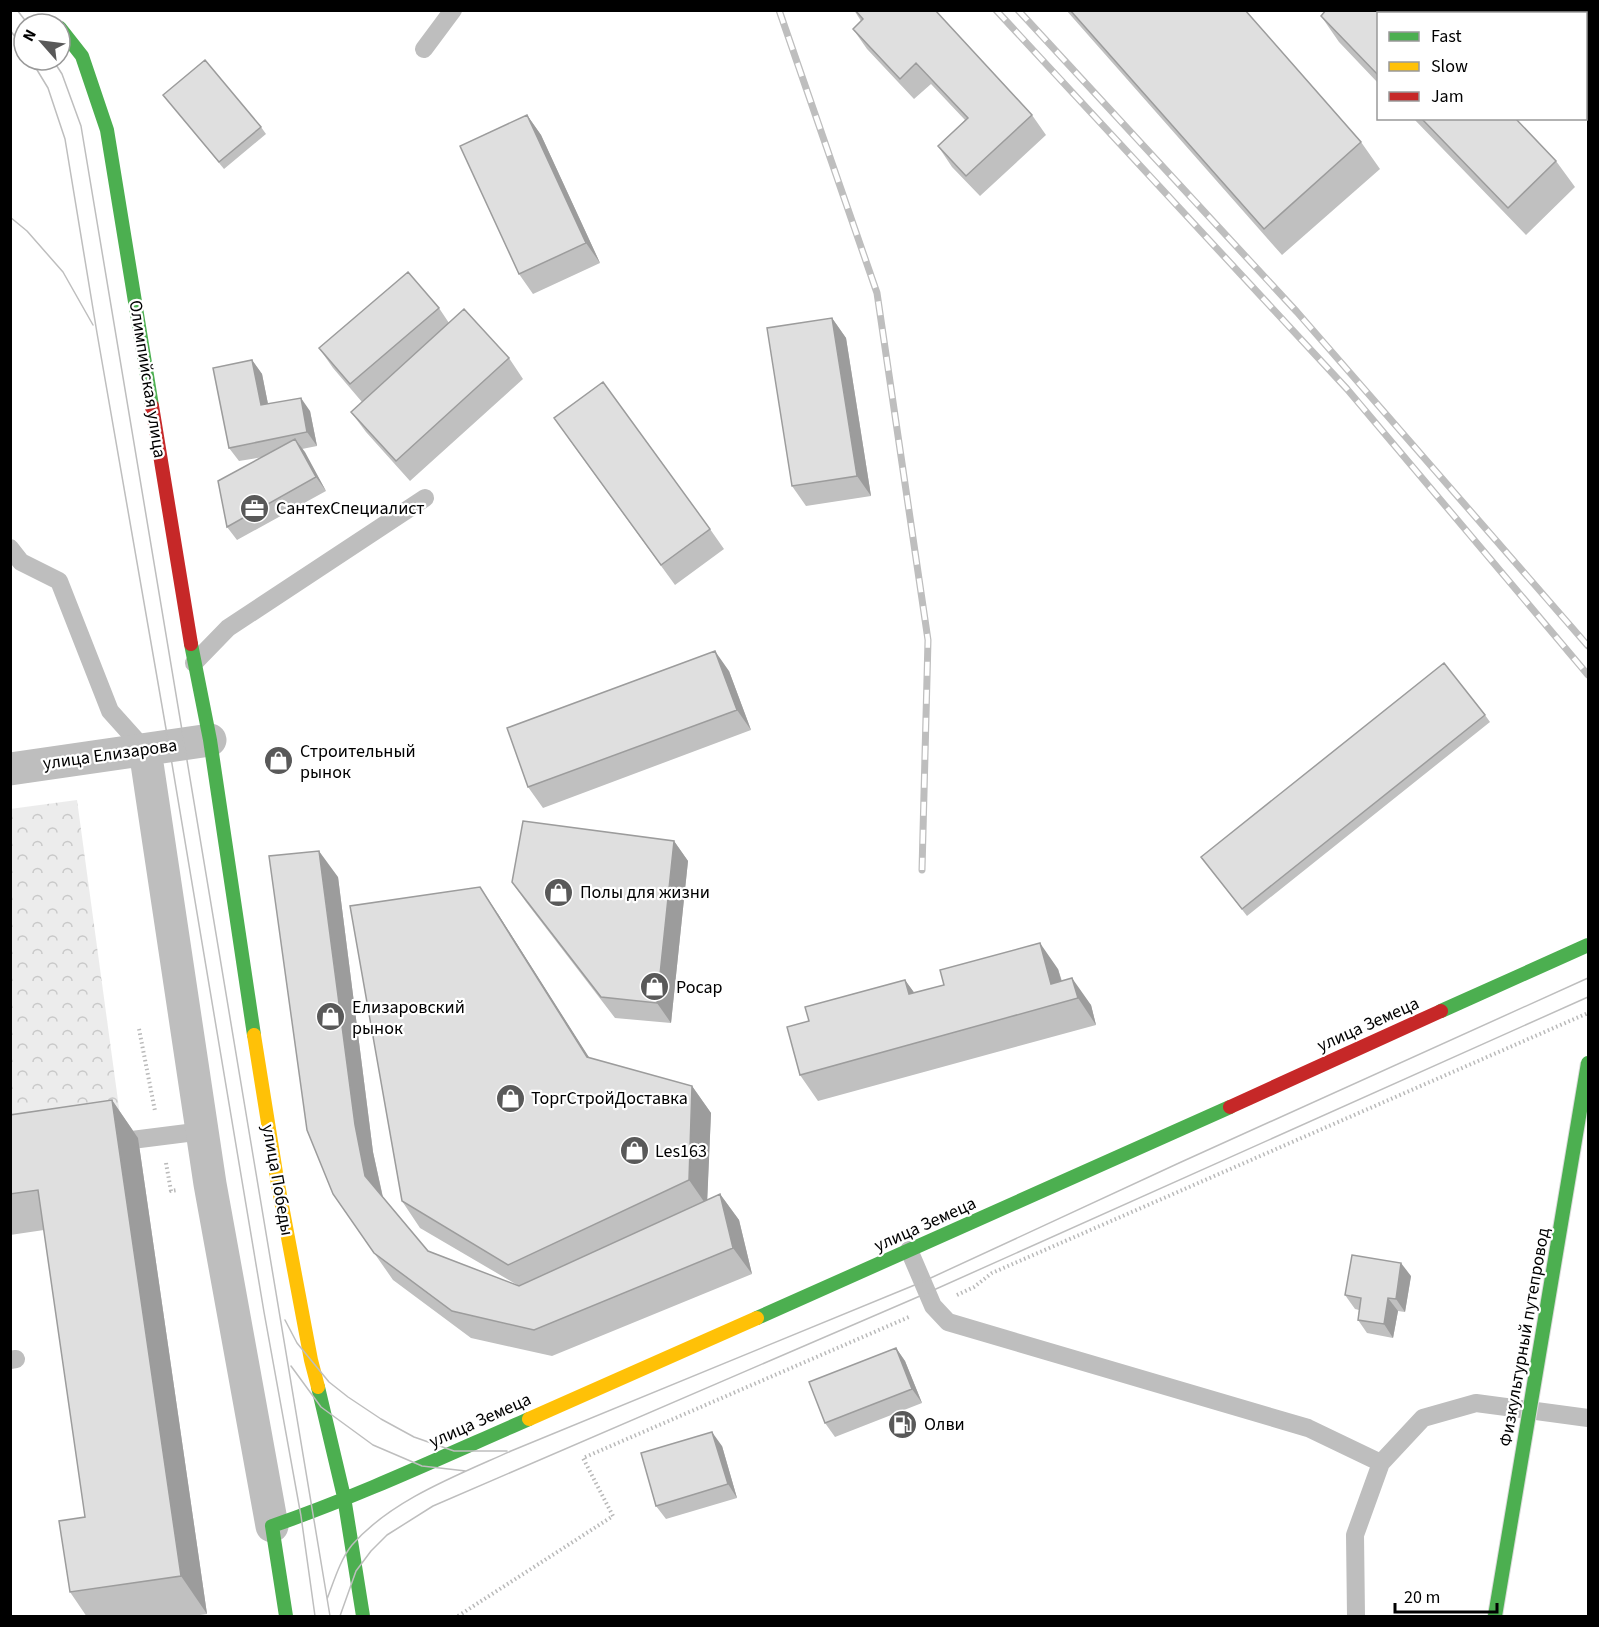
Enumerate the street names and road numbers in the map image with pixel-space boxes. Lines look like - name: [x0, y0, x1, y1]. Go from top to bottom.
- street label: Олимпийская улица: [123, 298, 172, 460]
- street label: улица Елизарова: [41, 733, 179, 776]
- street label: улица Земеца: [1313, 991, 1423, 1058]
- street label: улица Победы: [255, 1122, 300, 1238]
- street label: улица Земеца: [870, 1191, 980, 1258]
- street label: Физкультурный путепровод: [1493, 1225, 1556, 1448]
- street label: улица Земеца: [425, 1387, 535, 1454]

